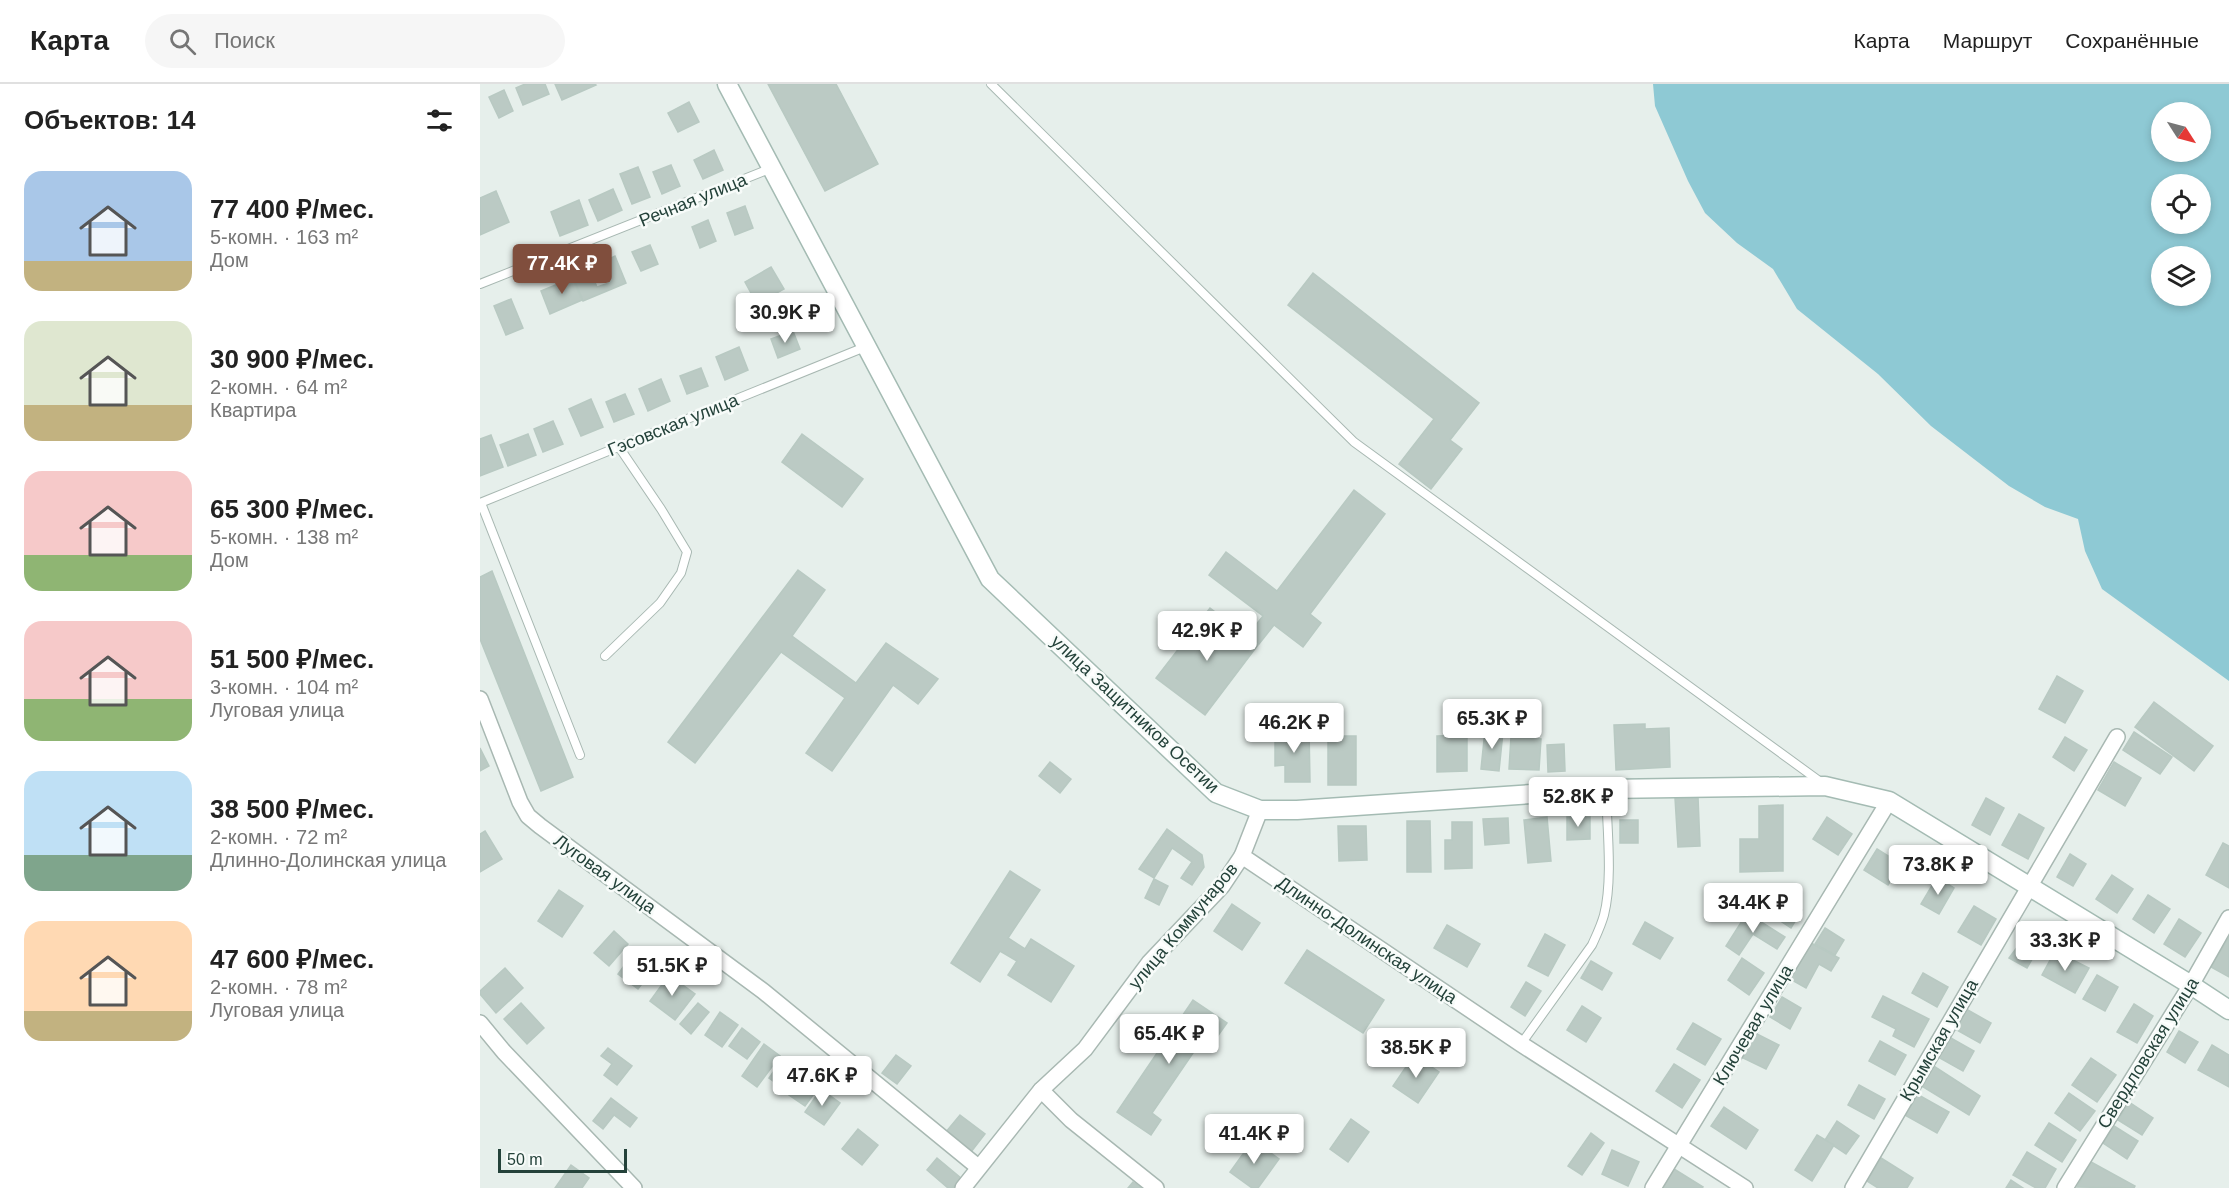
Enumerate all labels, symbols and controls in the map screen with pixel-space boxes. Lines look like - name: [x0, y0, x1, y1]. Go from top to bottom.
- search box: [145, 14, 565, 68]
- text: Карта: [30, 25, 109, 56]
- icon: search: [166, 25, 199, 58]
- text: Поиск: [214, 28, 275, 53]
- text: Карта: [1854, 29, 1910, 52]
- text: Маршрут: [1943, 29, 2032, 52]
- text: Сохранённые: [2065, 29, 2199, 52]
- north arrow: [2151, 102, 2211, 162]
- map controls: [2151, 102, 2211, 306]
- icon: filters: [423, 104, 456, 137]
- text: Объектов: 14: [24, 105, 195, 135]
- street label: Речная улица: [636, 169, 751, 231]
- button: locate: [2151, 174, 2211, 234]
- text: 77 400 ₽/мес.: [210, 194, 374, 224]
- icon: home: [72, 195, 144, 267]
- text: 5-комн. · 163 m²: [210, 226, 358, 248]
- pin: 77.4K ₽: [507, 244, 617, 295]
- button: layers: [2151, 246, 2211, 306]
- text: Дом: [210, 249, 249, 271]
- text: 77.4K ₽: [527, 252, 597, 274]
- pin: 30.9K ₽: [730, 293, 840, 344]
- text: 30.9K ₽: [750, 301, 820, 323]
- text: 30 900 ₽/мес.: [210, 344, 374, 374]
- icon: home: [72, 345, 144, 417]
- text: 2-комн. · 64 m²: [210, 376, 347, 398]
- street label: Гэсовская улица: [605, 389, 742, 460]
- text: Квартира: [210, 399, 296, 421]
- text: 65 300 ₽/мес.: [210, 494, 374, 524]
- icon: home: [72, 495, 144, 567]
- text: 5-комн. · 138 m²: [210, 526, 358, 548]
- text: Дом: [210, 549, 249, 571]
- pin: 42.9K ₽: [1152, 611, 1262, 662]
- text: 42.9K ₽: [1172, 619, 1242, 641]
- street label: улица Защитников Осетии: [1047, 631, 1223, 797]
- text: 51 500 ₽/мес.: [210, 644, 374, 674]
- icon: home: [72, 645, 144, 717]
- text: 3-комн. · 104 m²: [210, 676, 358, 698]
- text: Луговая улица: [210, 699, 344, 721]
- pin: 65.3K ₽: [1437, 699, 1547, 750]
- pin: 46.2K ₽: [1239, 703, 1349, 754]
- text: 65.3K ₽: [1457, 707, 1527, 729]
- text: 46.2K ₽: [1259, 711, 1329, 733]
- pin: 52.8K ₽: [1523, 777, 1633, 828]
- text: 52.8K ₽: [1543, 785, 1613, 807]
- text: 38 500 ₽/мес.: [210, 794, 374, 824]
- icon: home: [72, 795, 144, 867]
- text: 2-комн. · 72 m²: [210, 826, 347, 848]
- street label: Луговая улица: [550, 830, 661, 918]
- pin: 73.8K ₽: [1883, 845, 1993, 896]
- text: Длинно-Долинская улица: [210, 849, 446, 871]
- text: 73.8K ₽: [1903, 853, 1973, 875]
- street label: улица Коммунаров: [1124, 859, 1242, 993]
- street label: Длинно-Долинская улица: [1273, 872, 1462, 1008]
- pin: 34.4K ₽: [1698, 883, 1808, 934]
- text: 34.4K ₽: [1718, 891, 1788, 913]
- pin: 33.3K ₽: [2010, 921, 2120, 972]
- text: 33.3K ₽: [2030, 929, 2100, 951]
- text: 47 600 ₽/мес.: [210, 944, 374, 974]
- icon: home: [72, 945, 144, 1017]
- pin: 51.5K ₽: [617, 946, 727, 997]
- text: 51.5K ₽: [637, 954, 707, 976]
- street label: Ключевая улица: [1709, 960, 1797, 1089]
- street label: Свердловская улица: [2093, 973, 2203, 1132]
- street label: Крымская улица: [1896, 975, 1982, 1104]
- text: 2-комн. · 78 m²: [210, 976, 347, 998]
- text: Луговая улица: [210, 999, 344, 1021]
- pin: 65.4K ₽: [1114, 1014, 1224, 1065]
- text: 65.4K ₽: [1134, 1022, 1204, 1044]
- pin: 38.5K ₽: [1361, 1028, 1471, 1079]
- text: 38.5K ₽: [1381, 1036, 1451, 1058]
- pin: 47.6K ₽: [767, 1056, 877, 1107]
- text: 47.6K ₽: [787, 1064, 857, 1086]
- pin: 41.4K ₽: [1199, 1114, 1309, 1165]
- text: 41.4K ₽: [1219, 1122, 1289, 1144]
- scale bar: [498, 1146, 627, 1174]
- text: 50 m: [507, 1151, 543, 1168]

